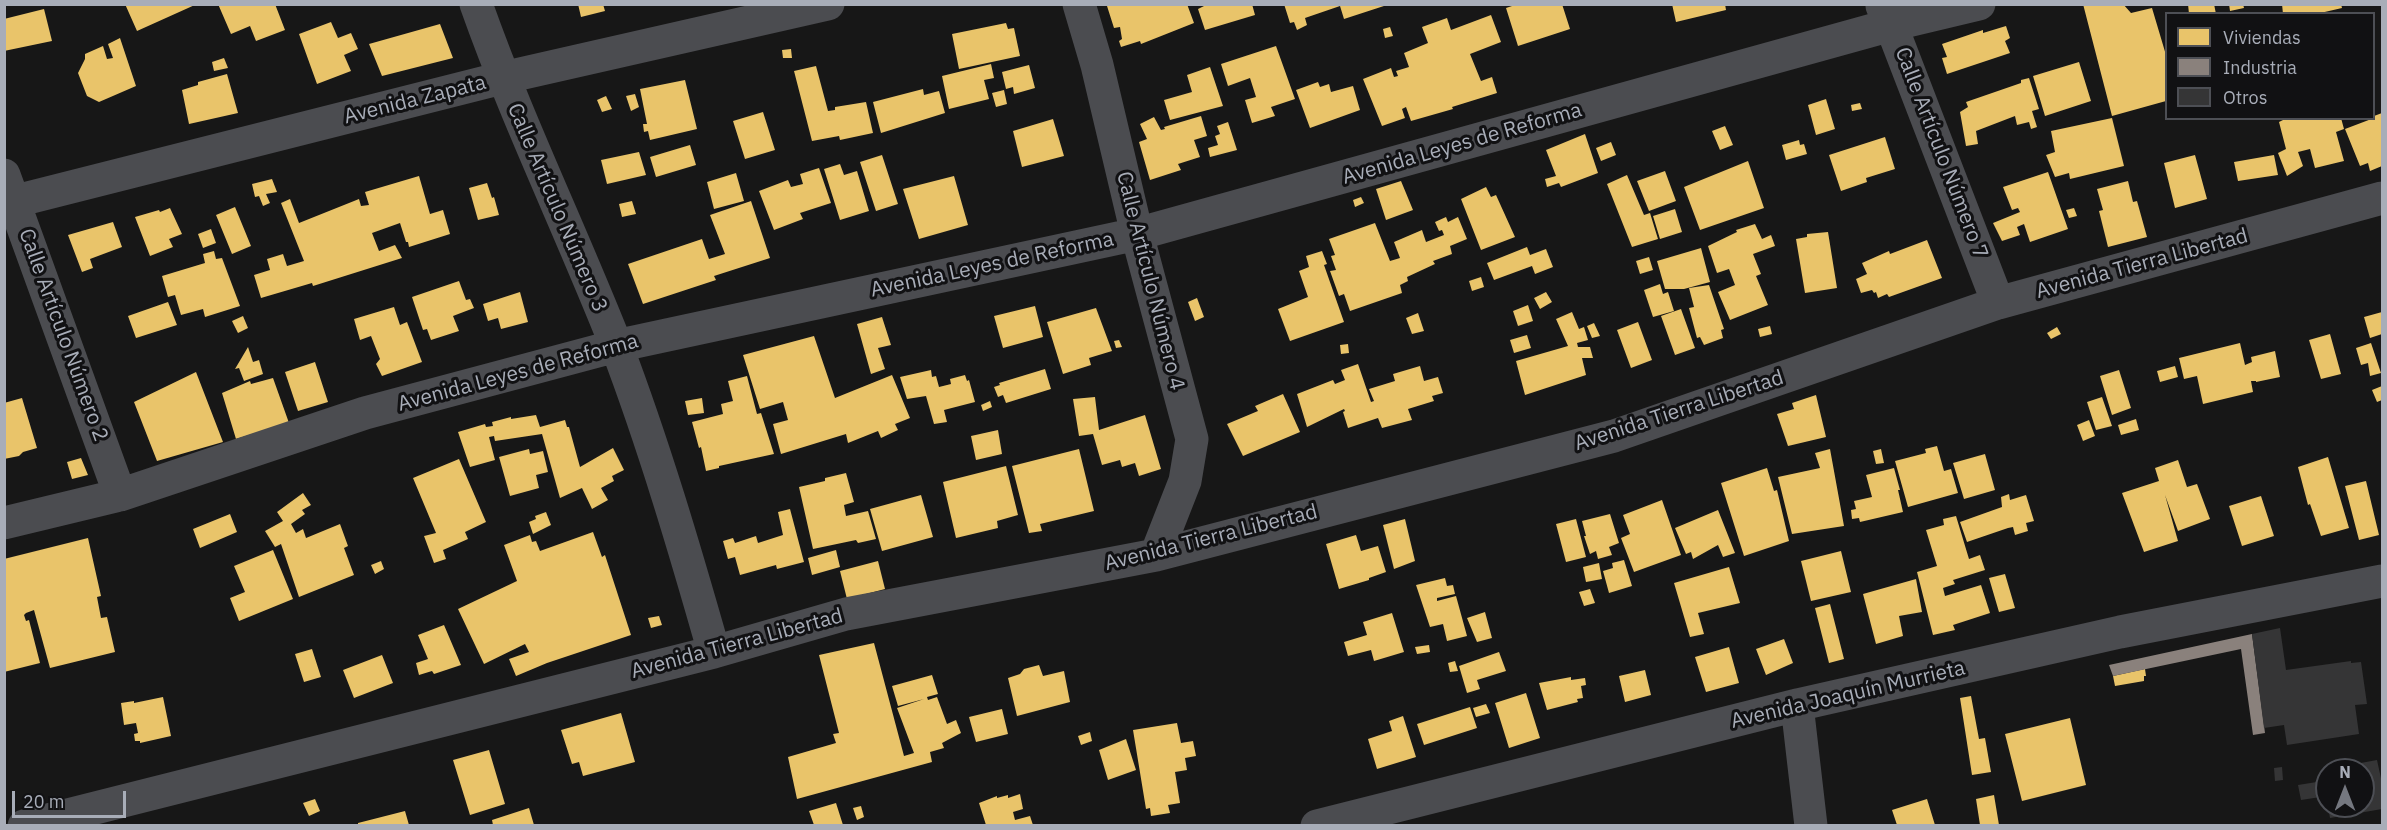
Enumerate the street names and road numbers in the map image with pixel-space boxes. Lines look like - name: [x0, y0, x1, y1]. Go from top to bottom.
- street label: Calle Artículo Número 7: [1889, 44, 1993, 262]
- street label: Avenida Zapata: [341, 70, 489, 130]
- street label: Avenida Leyes de Reforma: [1339, 98, 1585, 190]
- street label: Calle Artículo Número 3: [502, 100, 612, 316]
- street label: Calle Artículo Número 4: [1111, 169, 1189, 393]
- street label: Avenida Tierra Libertad: [2033, 224, 2251, 304]
- street label: Calle Artículo Número 2: [13, 225, 113, 445]
- street label: Avenida Leyes de Reforma: [868, 227, 1116, 303]
- street label: Avenida Leyes de Reforma: [395, 329, 641, 417]
- street label: Avenida Tierra Libertad: [1571, 365, 1787, 457]
- street label: Avenida Tierra Libertad: [1102, 499, 1320, 577]
- street label: Avenida Tierra Libertad: [628, 604, 846, 684]
- street label: Avenida Joaquín Murrieta: [1728, 656, 1968, 734]

